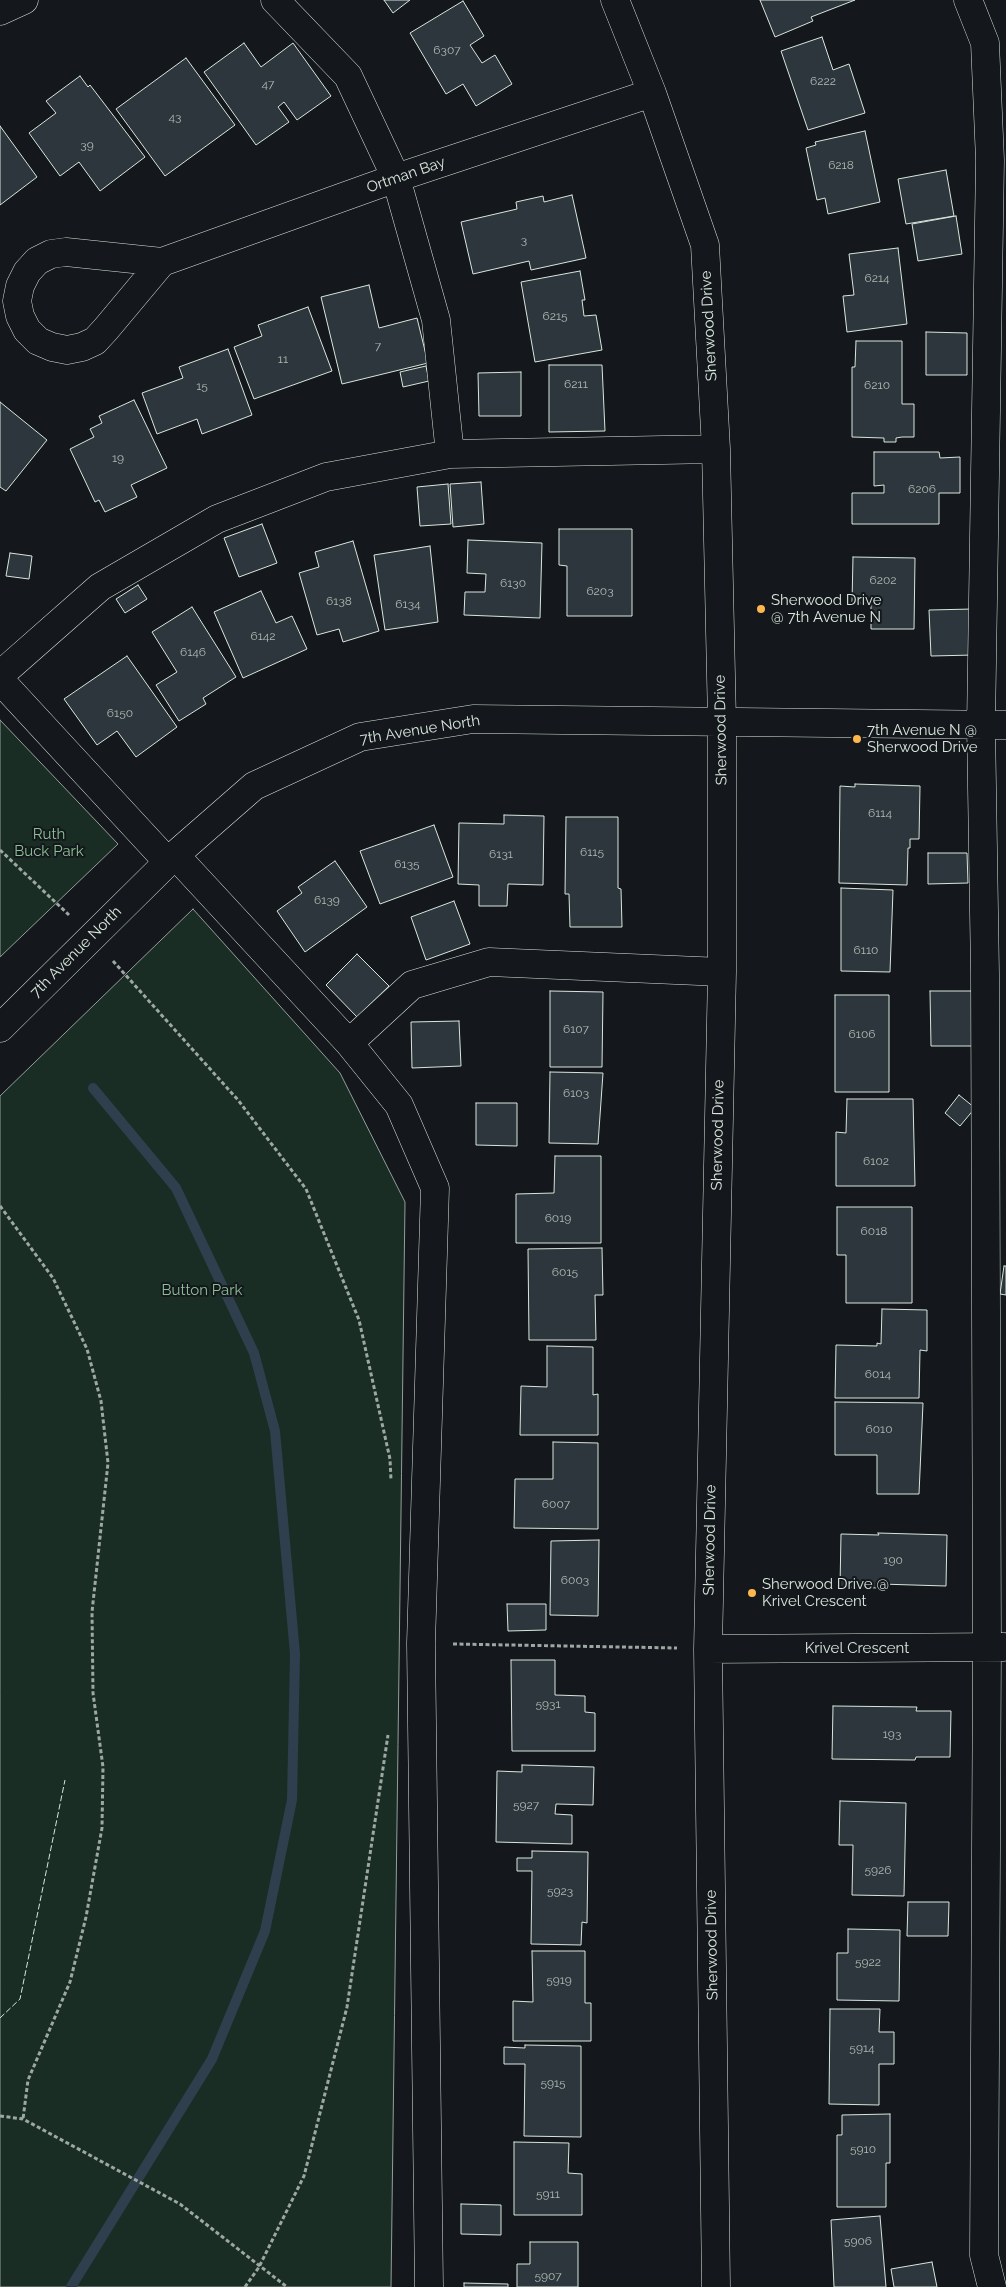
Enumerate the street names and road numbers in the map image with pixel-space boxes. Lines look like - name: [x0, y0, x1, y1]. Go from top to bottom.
- street label: Ortman Bay: [364, 153, 448, 197]
- street label: Sherwood Drive: [697, 270, 721, 382]
- street label: Sherwood Drive: [711, 675, 731, 785]
- street label: 7th Avenue North: [359, 712, 481, 748]
- street label: 7th Avenue North: [27, 903, 125, 1001]
- street label: Sherwood Drive: [708, 1080, 728, 1190]
- street label: Sherwood Drive: [700, 1485, 720, 1595]
- street label: Krivel Crescent: [805, 1639, 909, 1657]
- street label: Sherwood Drive: [702, 1890, 722, 2000]

